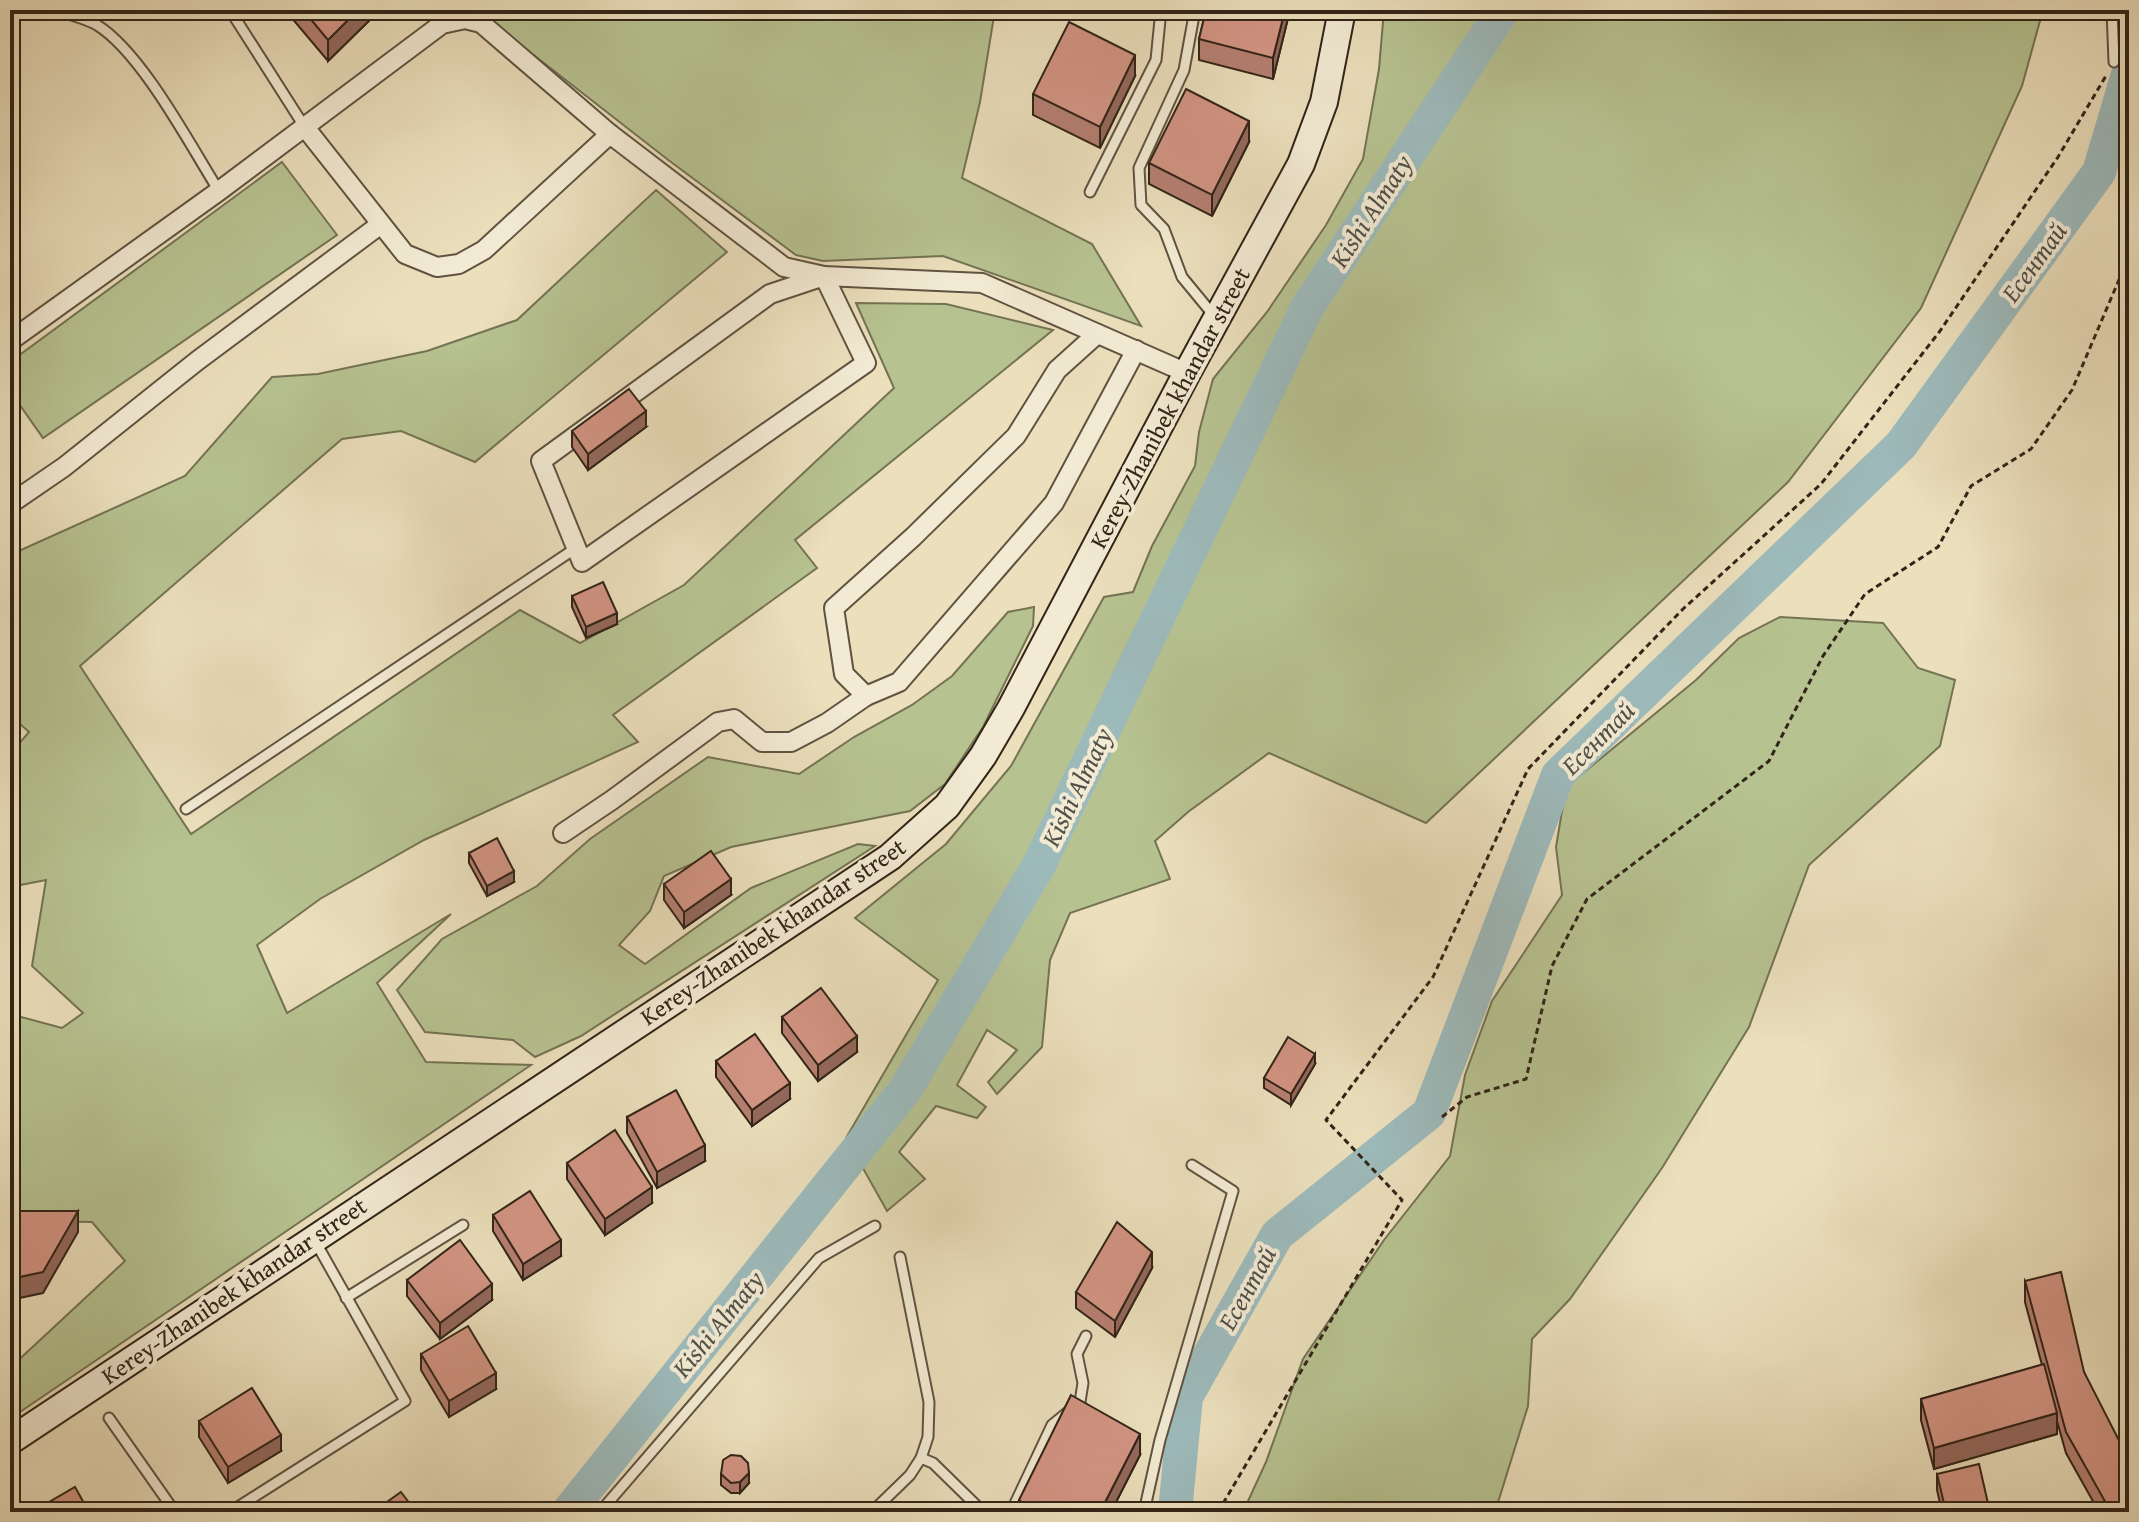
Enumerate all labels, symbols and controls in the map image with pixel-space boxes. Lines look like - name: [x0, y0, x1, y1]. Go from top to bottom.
- water label: Kіshі Almaty: [1319, 146, 1422, 276]
- water label: Есентай: [1991, 213, 2076, 311]
- street label: Kerey-Zhanibek khandar street: [1080, 261, 1259, 554]
- water label: Есентай: [1551, 692, 1644, 784]
- water label: Kіshі Almaty: [1031, 721, 1122, 854]
- street label: Kerey-Zhanibek khandar street: [633, 829, 913, 1034]
- street label: Kerey-Zhanibek khandar street: [94, 1188, 374, 1393]
- water label: Есентай: [1207, 1239, 1286, 1338]
- water label: Kіshі Almaty: [662, 1262, 773, 1386]

